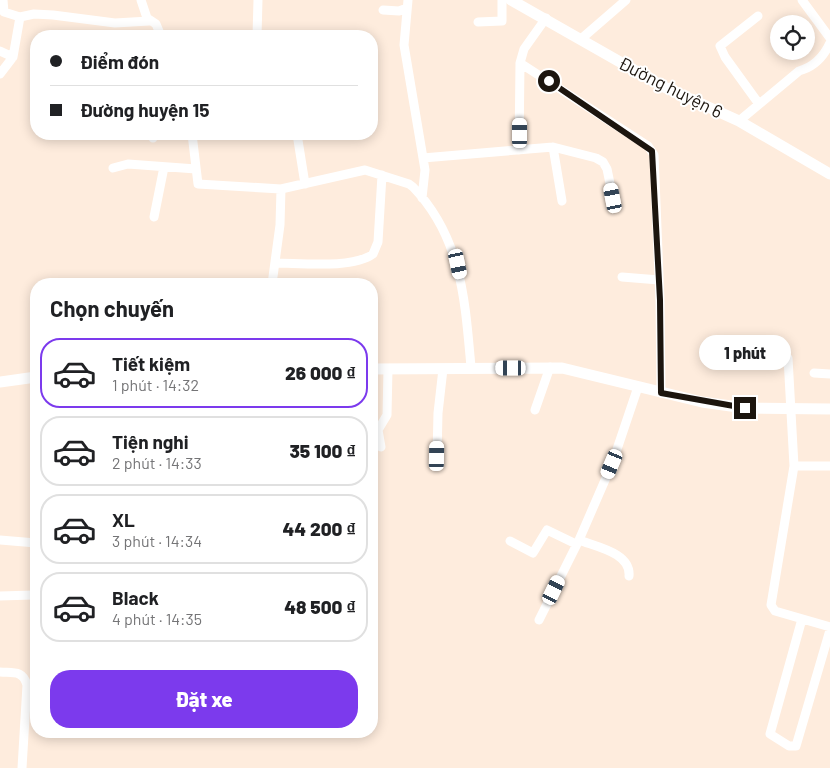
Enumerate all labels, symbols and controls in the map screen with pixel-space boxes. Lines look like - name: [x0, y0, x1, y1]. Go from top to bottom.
- map controls: [770, 15, 815, 60]
- button: locate: [770, 15, 815, 60]
- text: Điểm đón: [80, 50, 159, 73]
- street label: Đường huyện 6: [615, 51, 727, 123]
- route start: [538, 70, 560, 92]
- text: Đường huyện 15: [80, 98, 209, 121]
- car: [512, 118, 527, 148]
- car: [602, 182, 623, 214]
- car: [447, 248, 468, 280]
- text: Chọn chuyến: [50, 295, 174, 321]
- callout: 1 phút: [699, 336, 791, 370]
- text: 1 phút: [724, 343, 766, 362]
- icon: car: [52, 351, 97, 396]
- text: Tiết kiệm: [112, 352, 190, 375]
- text: 26 000 ₫: [285, 361, 356, 384]
- car: [496, 361, 526, 376]
- text: 1 phút · 14:32: [112, 375, 199, 394]
- route end: [734, 397, 756, 419]
- icon: car: [52, 429, 97, 474]
- text: Tiện nghi: [112, 430, 189, 453]
- text: 35 100 ₫: [289, 439, 356, 462]
- car: [429, 441, 444, 471]
- car: [599, 447, 624, 481]
- text: 2 phút · 14:33: [112, 453, 202, 472]
- icon: car: [52, 507, 97, 552]
- text: XL: [112, 508, 135, 531]
- text: 44 200 ₫: [282, 517, 356, 540]
- text: 3 phút · 14:34: [112, 531, 202, 550]
- car: [540, 573, 567, 607]
- icon: car: [52, 585, 97, 630]
- text: Black: [112, 586, 159, 609]
- text: 48 500 ₫: [284, 595, 356, 618]
- text: 4 phút · 14:35: [112, 609, 202, 628]
- button: Đặt xe: [50, 670, 358, 728]

